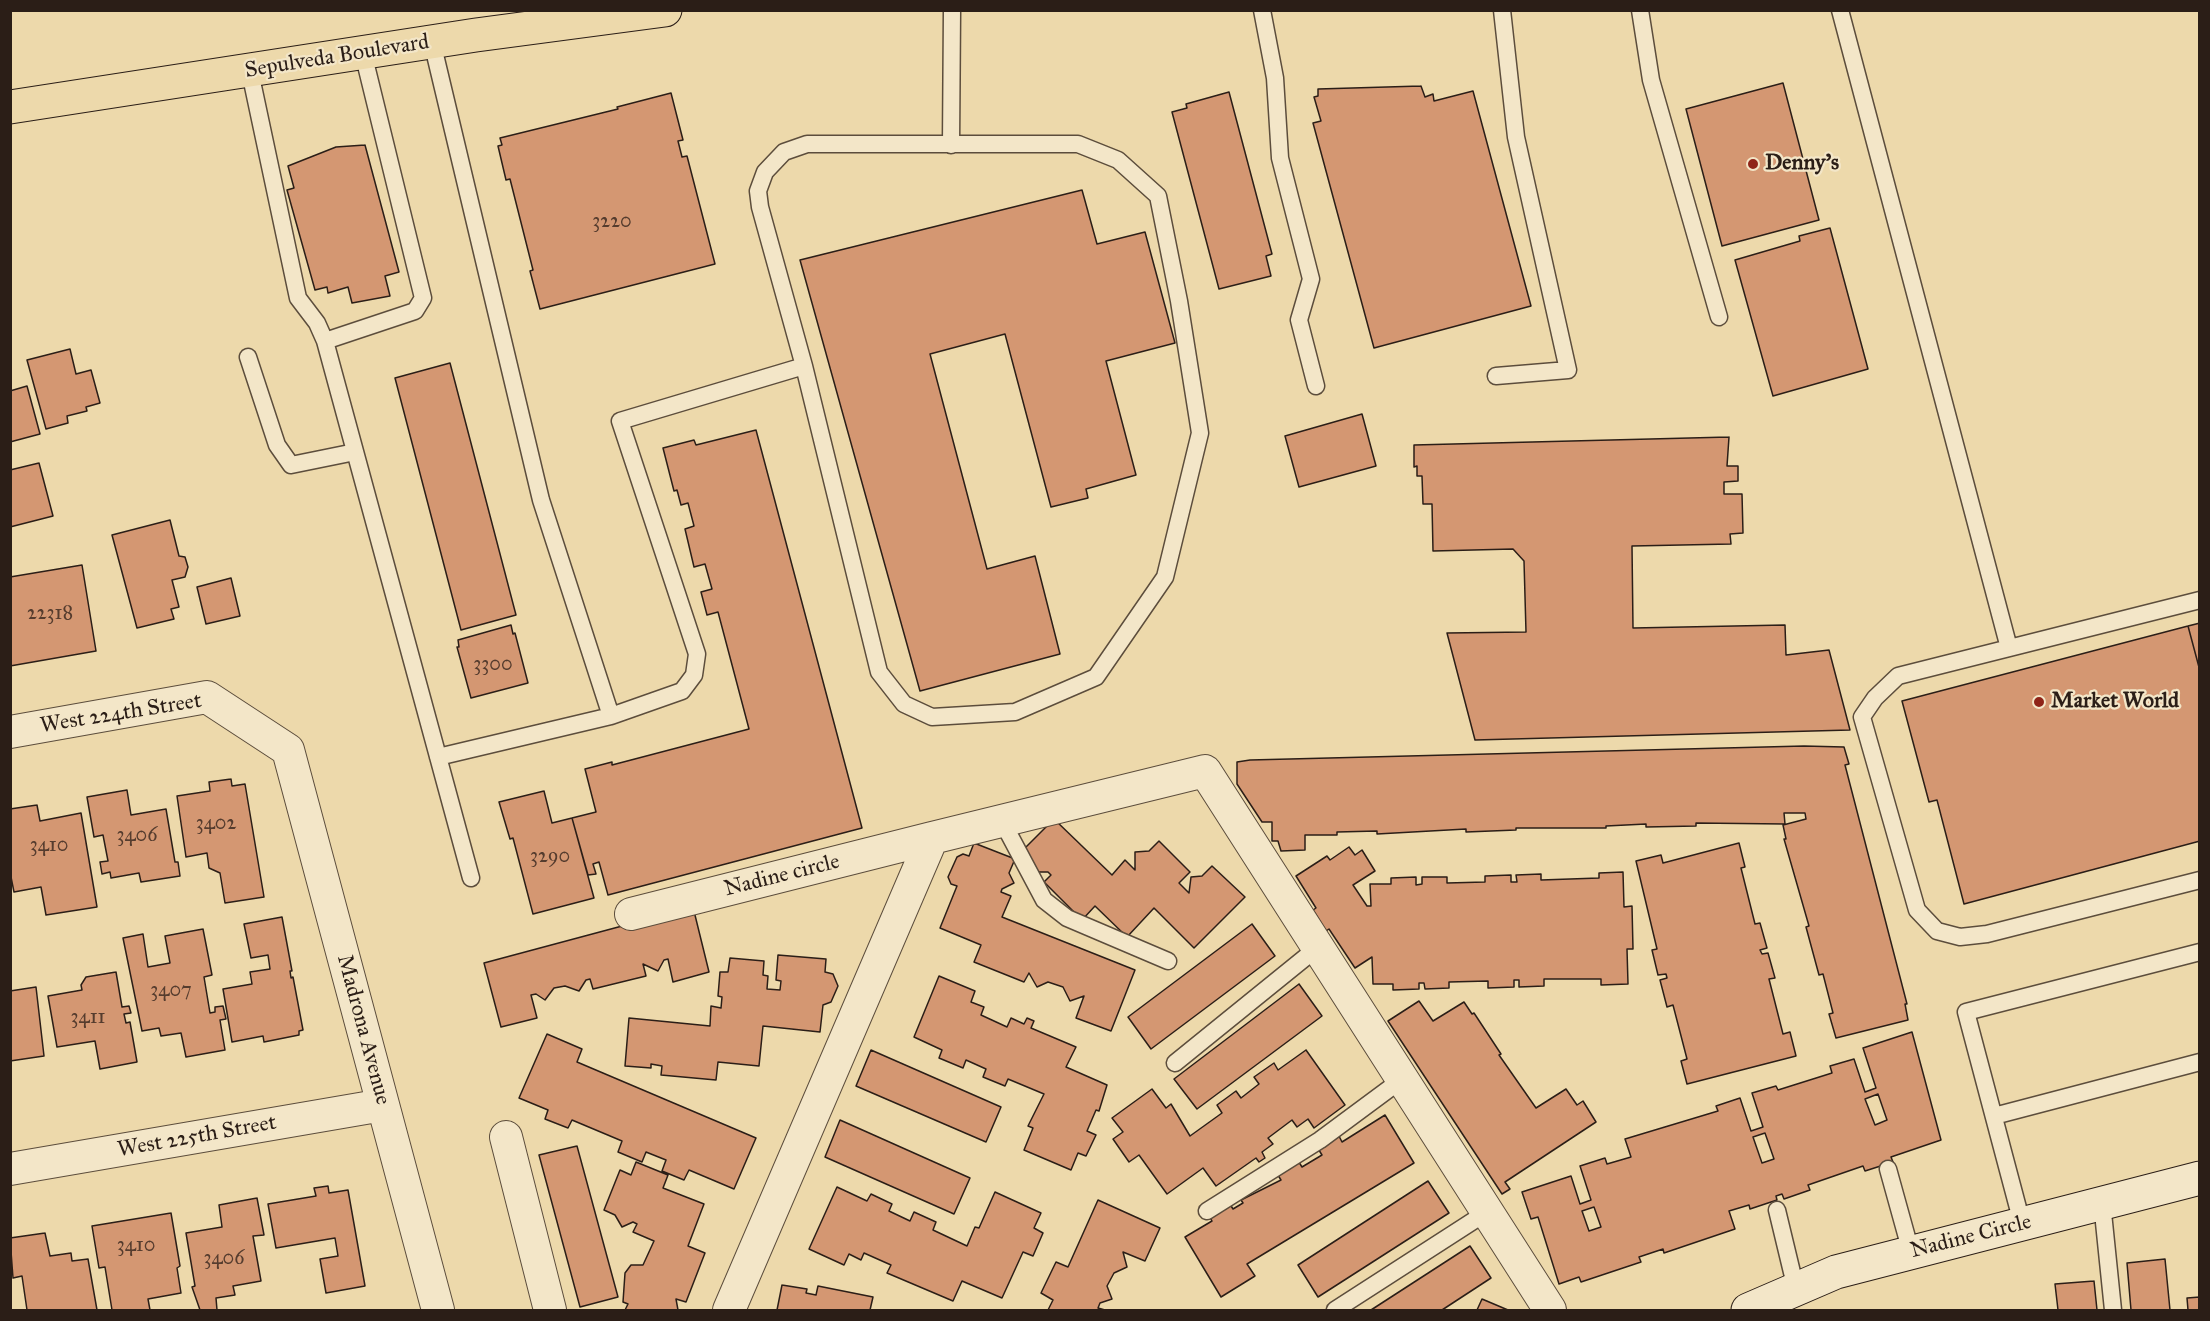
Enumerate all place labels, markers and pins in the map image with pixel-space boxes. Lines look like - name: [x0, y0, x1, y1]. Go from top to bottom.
- place label: Denny's: [1765, 151, 1839, 177]
- marker: Denny's: [1746, 157, 1760, 171]
- place label: Market World: [2051, 689, 2179, 715]
- marker: Market World: [2032, 695, 2046, 709]

